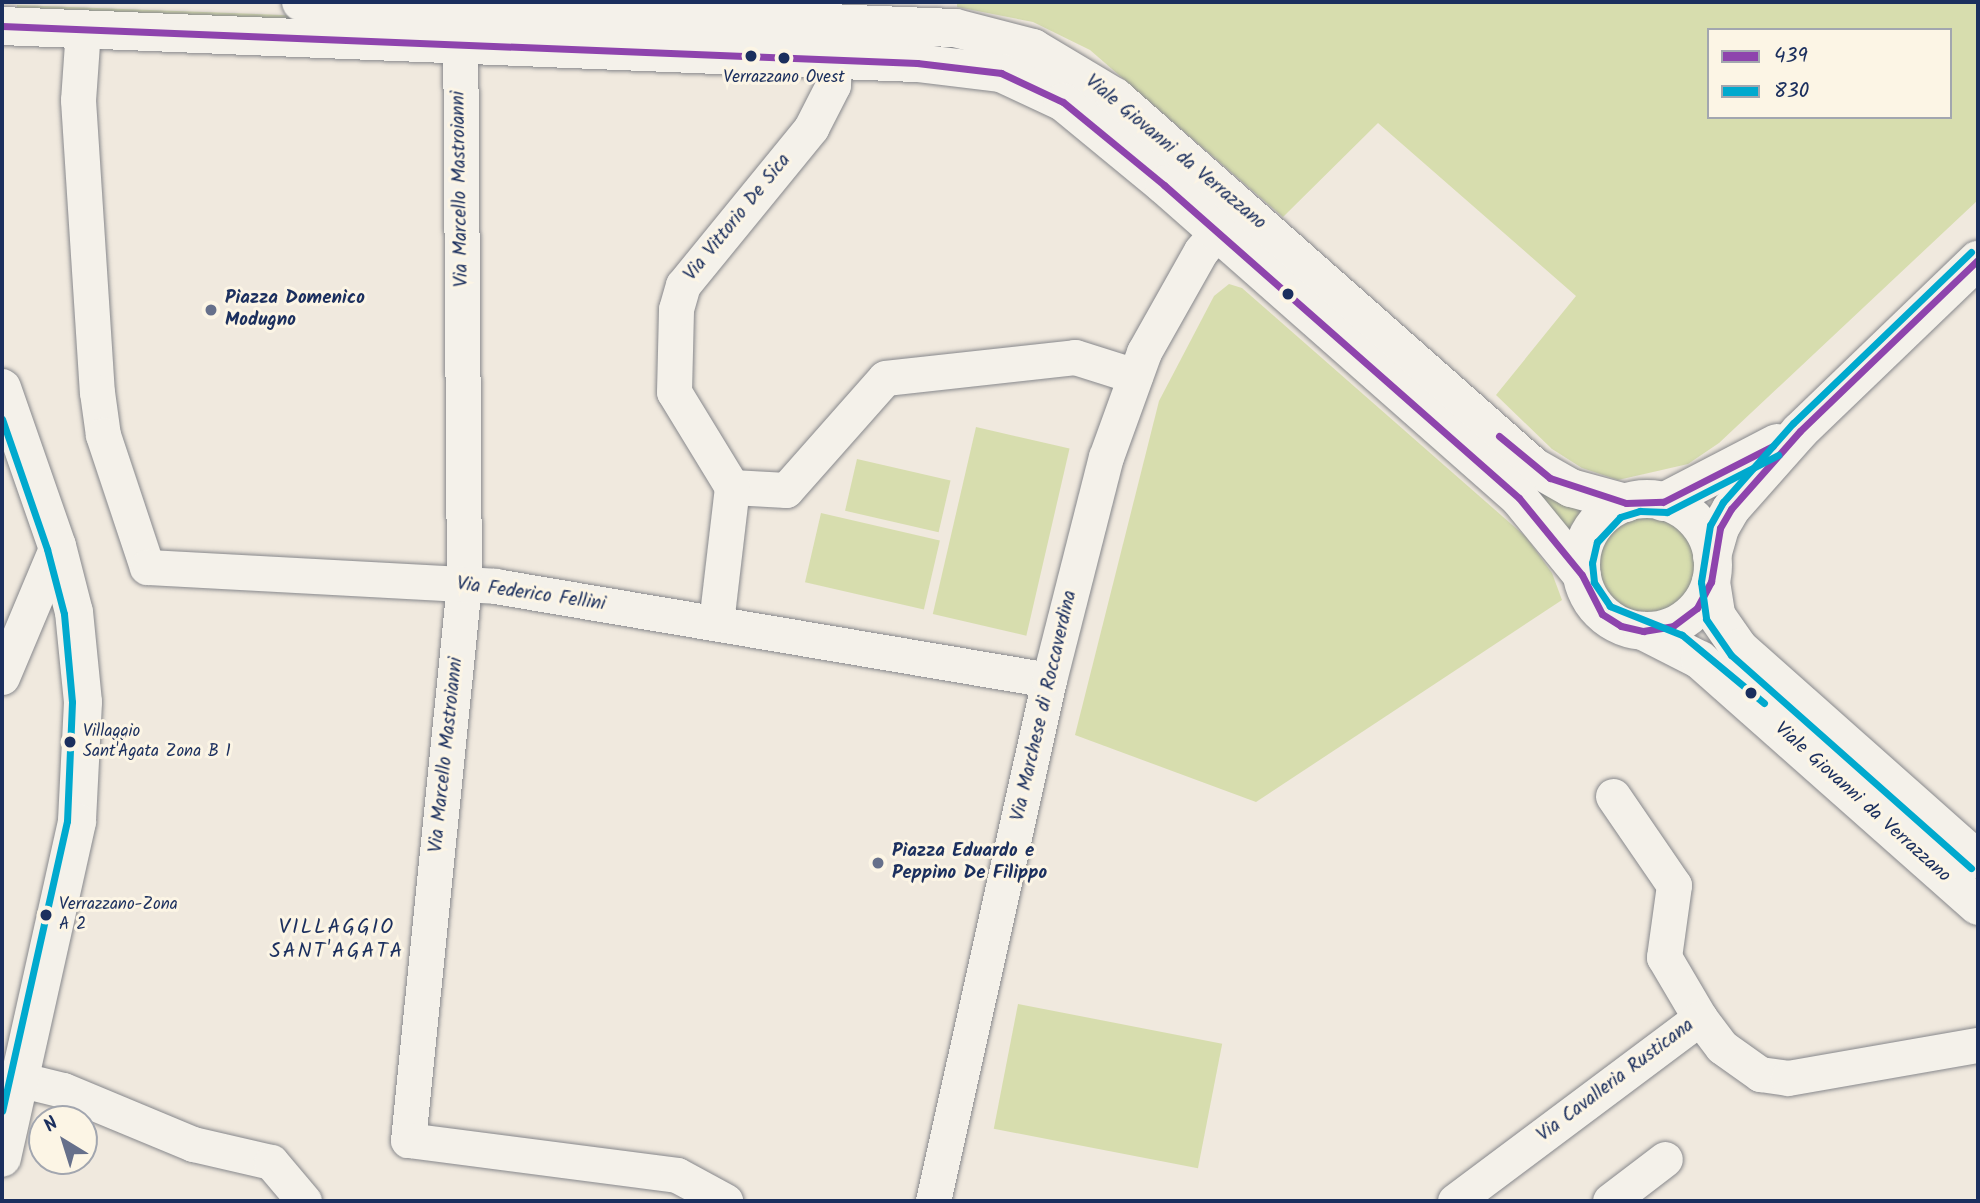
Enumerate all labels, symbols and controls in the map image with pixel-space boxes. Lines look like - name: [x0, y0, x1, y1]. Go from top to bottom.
- legend: [1707, 28, 1952, 119]
- text: 439: [1774, 40, 1808, 73]
- unlabelled marker: [744, 49, 758, 63]
- marker: Verrazzano Ovest: [777, 51, 791, 65]
- place label: Verrazzano Ovest: [723, 68, 845, 88]
- street label: Viale Giovanni da Verrazzano: [1080, 71, 1270, 235]
- text: 830: [1774, 75, 1809, 108]
- street label: Via Marcello Mastroianni: [448, 91, 474, 287]
- street label: Via Vittorio De Sica: [680, 150, 796, 286]
- unlabelled marker: [1281, 287, 1295, 301]
- place label: Piazza Domenico Modugno: [225, 288, 365, 332]
- marker: Piazza Domenico Modugno: [203, 302, 219, 318]
- street label: Via Federico Fellini: [455, 573, 607, 617]
- street label: Via Marchese di Roccaverdina: [1007, 589, 1083, 823]
- street label: Via Marcello Mastroianni: [425, 656, 469, 854]
- unlabelled marker: [1744, 686, 1758, 700]
- street label: Viale Giovanni da Verrazzano: [1769, 718, 1955, 888]
- place label: Villaggio Sant'Agata Zona B 1: [83, 722, 231, 762]
- marker: Villaggio Sant'Agata Zona B 1: [63, 735, 77, 749]
- place label: Piazza Eduardo e Peppino De Filippo: [892, 841, 1047, 885]
- marker: Piazza Eduardo e Peppino De Filippo: [870, 855, 886, 871]
- place label: Verrazzano-Zona A 2: [59, 895, 178, 935]
- marker: Verrazzano-Zona A 2: [39, 908, 53, 922]
- district label: VILLAGGIO SANT'AGATA: [271, 915, 403, 965]
- street label: Via Cavalleria Rusticana: [1533, 1015, 1699, 1147]
- north arrow: [28, 1105, 98, 1175]
- text: N: [37, 1110, 65, 1141]

